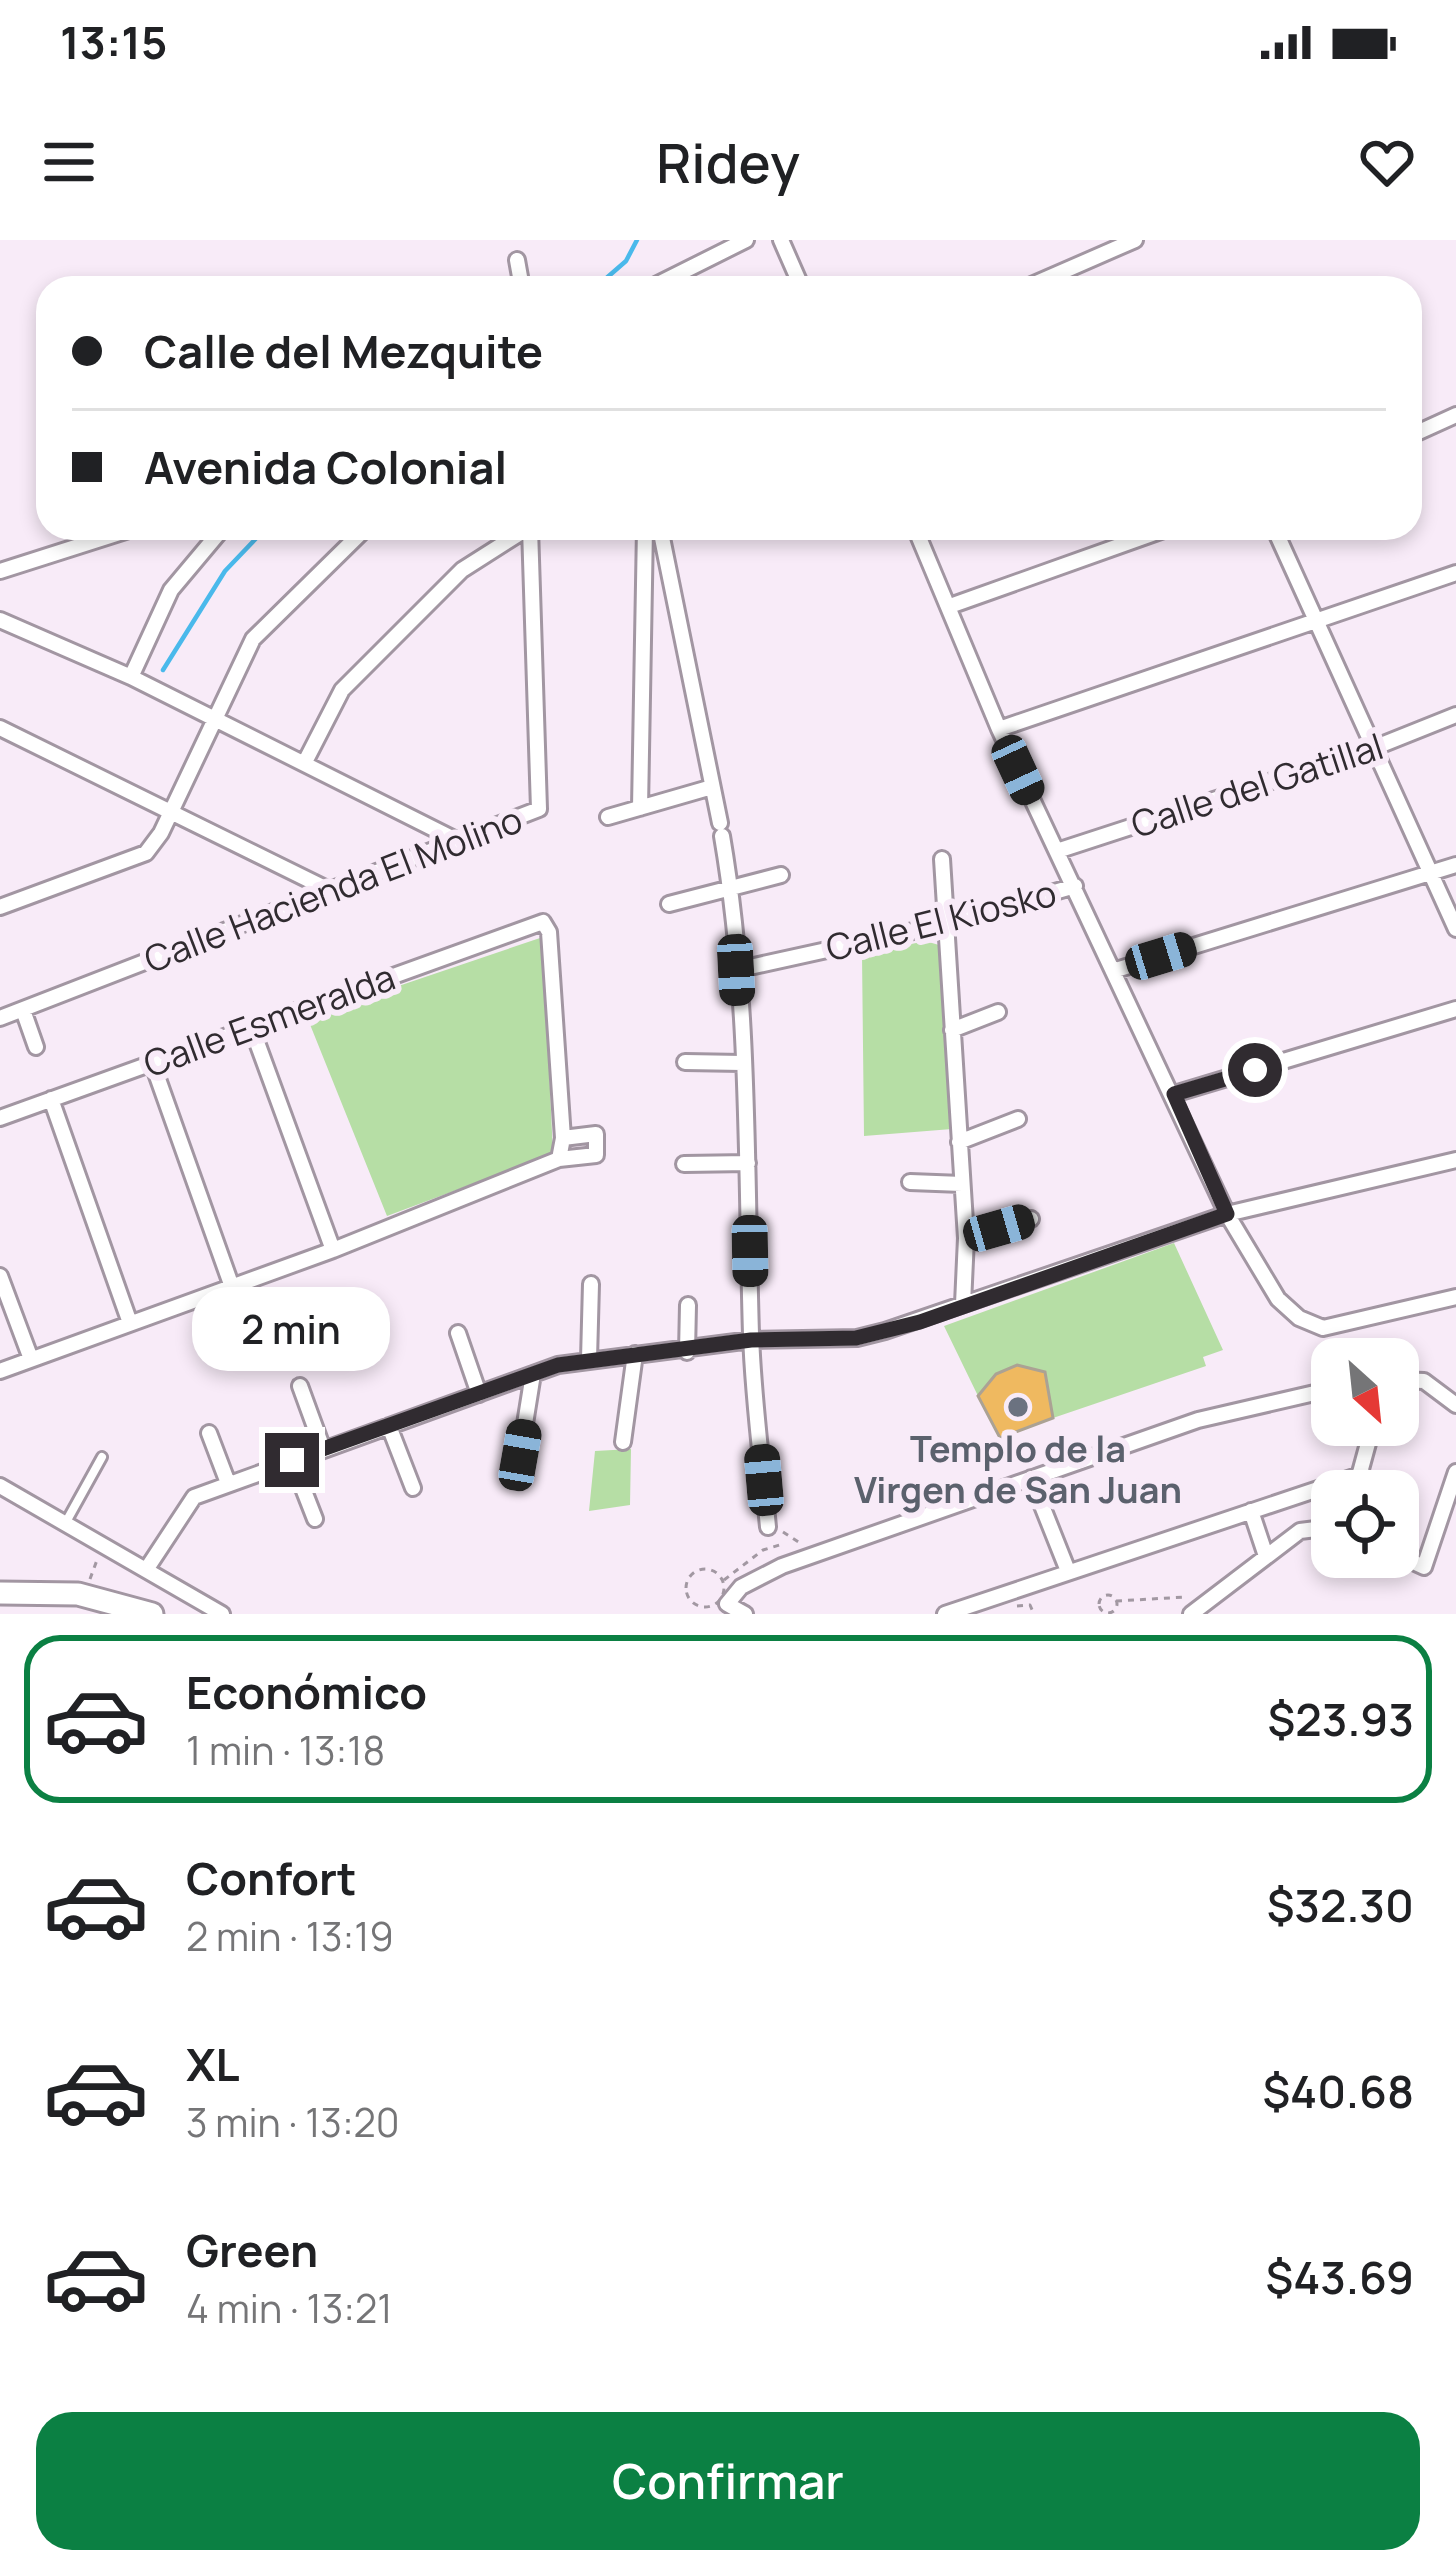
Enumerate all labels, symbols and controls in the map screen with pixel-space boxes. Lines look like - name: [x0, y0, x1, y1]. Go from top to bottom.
- text: 13:15: [60, 11, 167, 73]
- text: Ridey: [656, 125, 800, 199]
- icon: menu: [36, 129, 102, 195]
- icon: heart: [1354, 129, 1420, 195]
- text: Calle del Mezquite: [144, 320, 543, 382]
- text: Avenida Colonial: [144, 436, 507, 498]
- street label: Calle del Gatillal: [1125, 721, 1389, 849]
- car: [986, 730, 1050, 810]
- street label: Calle Hacienda El Molino: [137, 794, 529, 984]
- street label: Calle El Kiosko: [821, 868, 1061, 972]
- car: [1121, 928, 1201, 984]
- car: [716, 933, 756, 1007]
- street label: Calle Esmeralda: [137, 952, 401, 1088]
- route start: [1228, 1043, 1282, 1097]
- car: [959, 1201, 1039, 1255]
- car: [731, 1215, 769, 1287]
- callout: 2 min: [193, 1286, 391, 1370]
- text: 2 min: [241, 1302, 341, 1356]
- north arrow: [1311, 1338, 1419, 1446]
- map controls: [1311, 1338, 1419, 1578]
- marker: Templo de la Virgen de San Juan: [1005, 1394, 1031, 1420]
- car: [496, 1416, 544, 1494]
- place label: Templo de la Virgen de San Juan: [854, 1424, 1182, 1514]
- route end: [265, 1433, 319, 1487]
- car: [743, 1443, 785, 1517]
- button: locate: [1311, 1470, 1419, 1578]
- text: Económico: [186, 1661, 427, 1723]
- icon: car: [42, 1665, 150, 1773]
- text: $23.93: [1268, 1688, 1414, 1750]
- text: 1 min · 13:18: [186, 1723, 385, 1777]
- text: Confort: [186, 1847, 357, 1909]
- icon: car: [42, 1851, 150, 1959]
- text: $32.30: [1267, 1874, 1414, 1936]
- text: 2 min · 13:19: [186, 1909, 394, 1963]
- text: XL: [186, 2033, 240, 2095]
- icon: car: [42, 2037, 150, 2145]
- text: $40.68: [1262, 2060, 1414, 2122]
- text: 3 min · 13:20: [186, 2095, 400, 2149]
- text: Green: [186, 2219, 318, 2281]
- icon: car: [42, 2223, 150, 2331]
- text: $43.69: [1266, 2246, 1414, 2308]
- text: 4 min · 13:21: [186, 2281, 392, 2335]
- button: Confirmar: [36, 2412, 1420, 2550]

